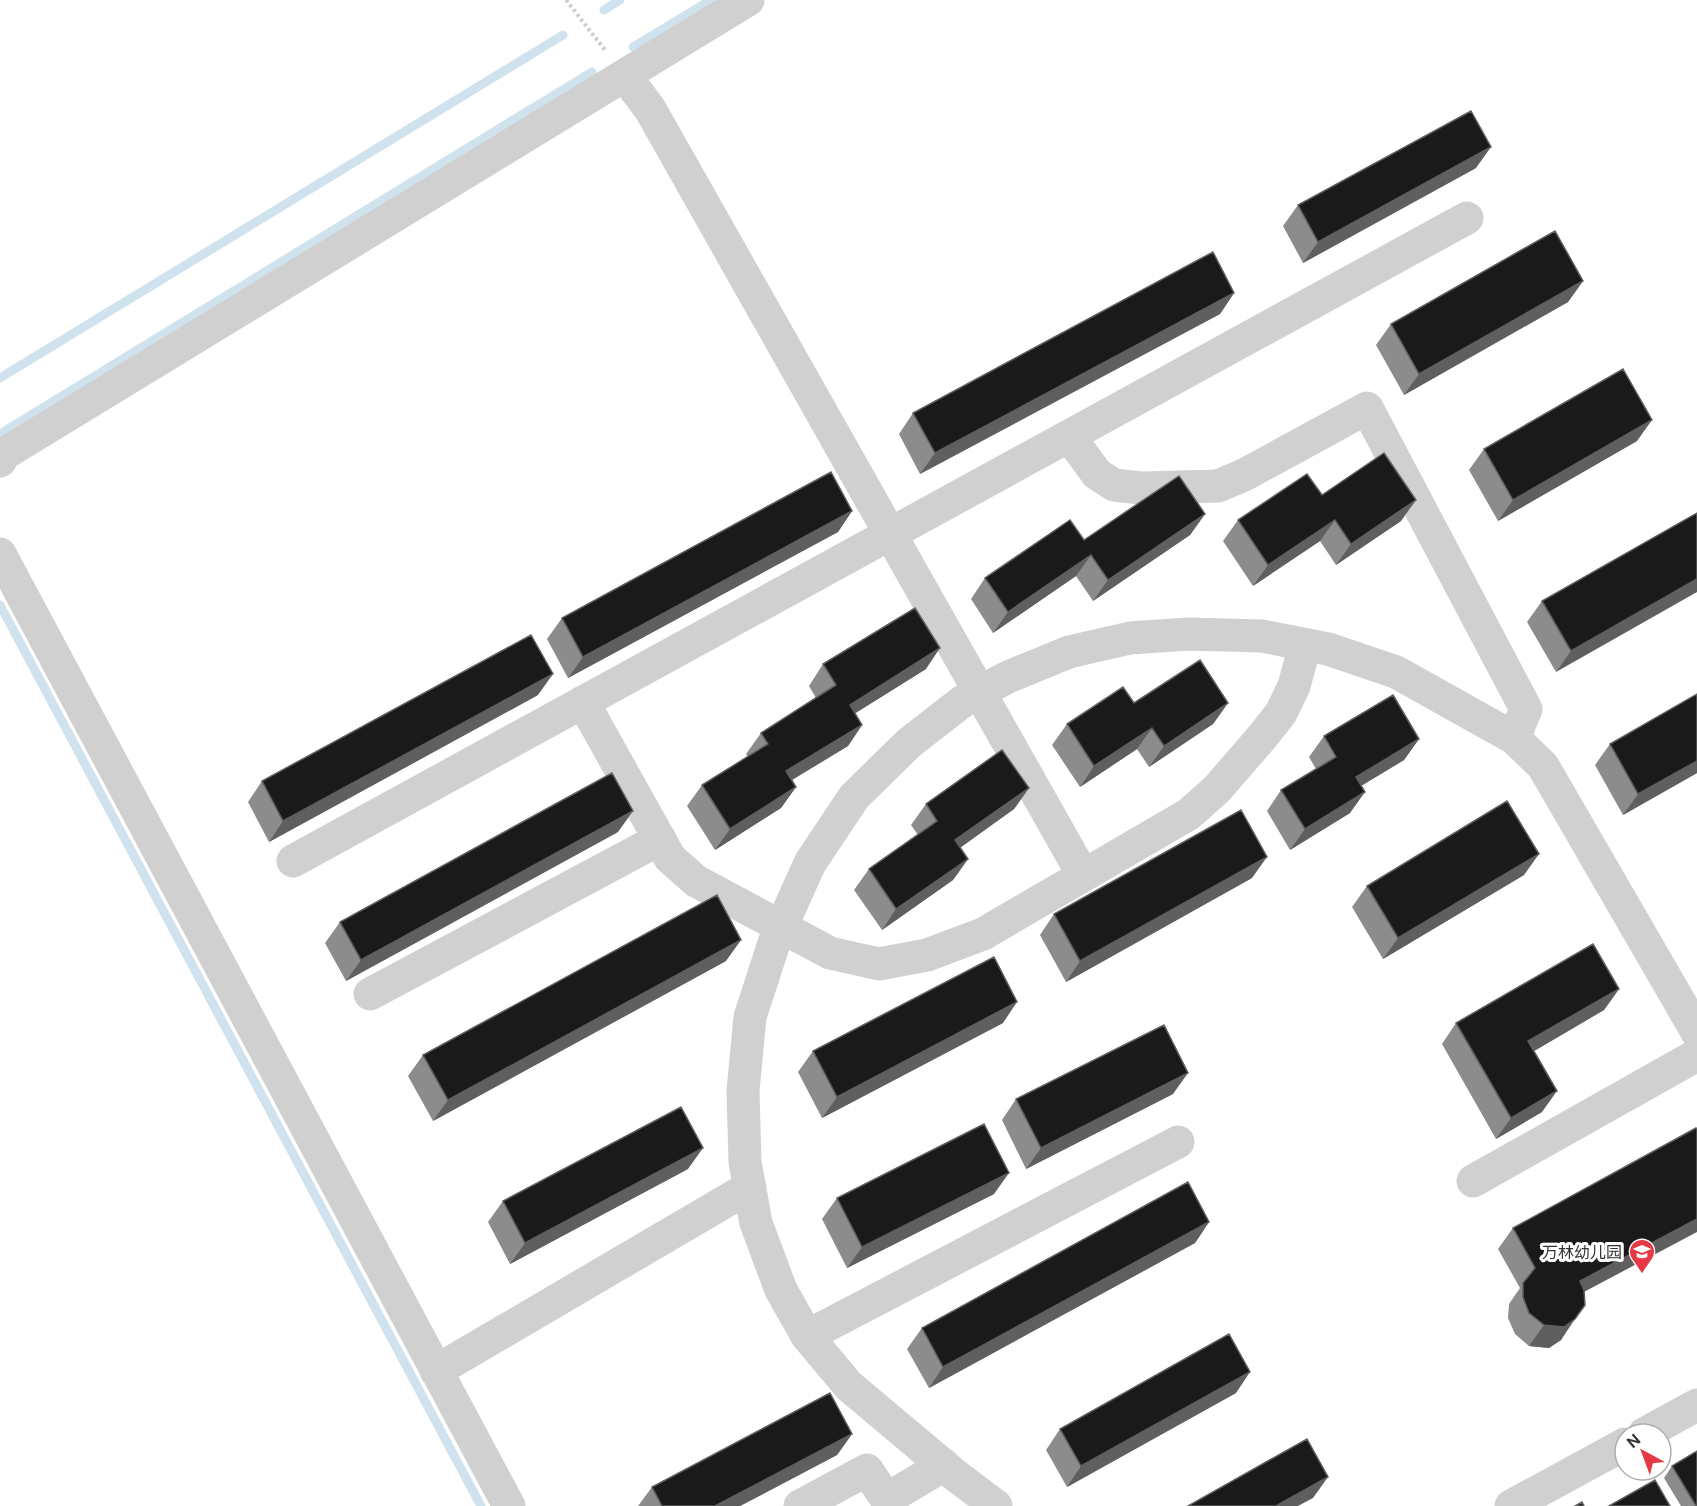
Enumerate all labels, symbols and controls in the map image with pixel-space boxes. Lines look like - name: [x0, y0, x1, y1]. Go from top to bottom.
- school or university icon: 万林幼儿园: [1627, 1237, 1657, 1275]
- place label: 万林幼儿园: [1542, 1242, 1622, 1263]
- north arrow: [1613, 1422, 1673, 1482]
- text: N: [1622, 1429, 1645, 1453]

